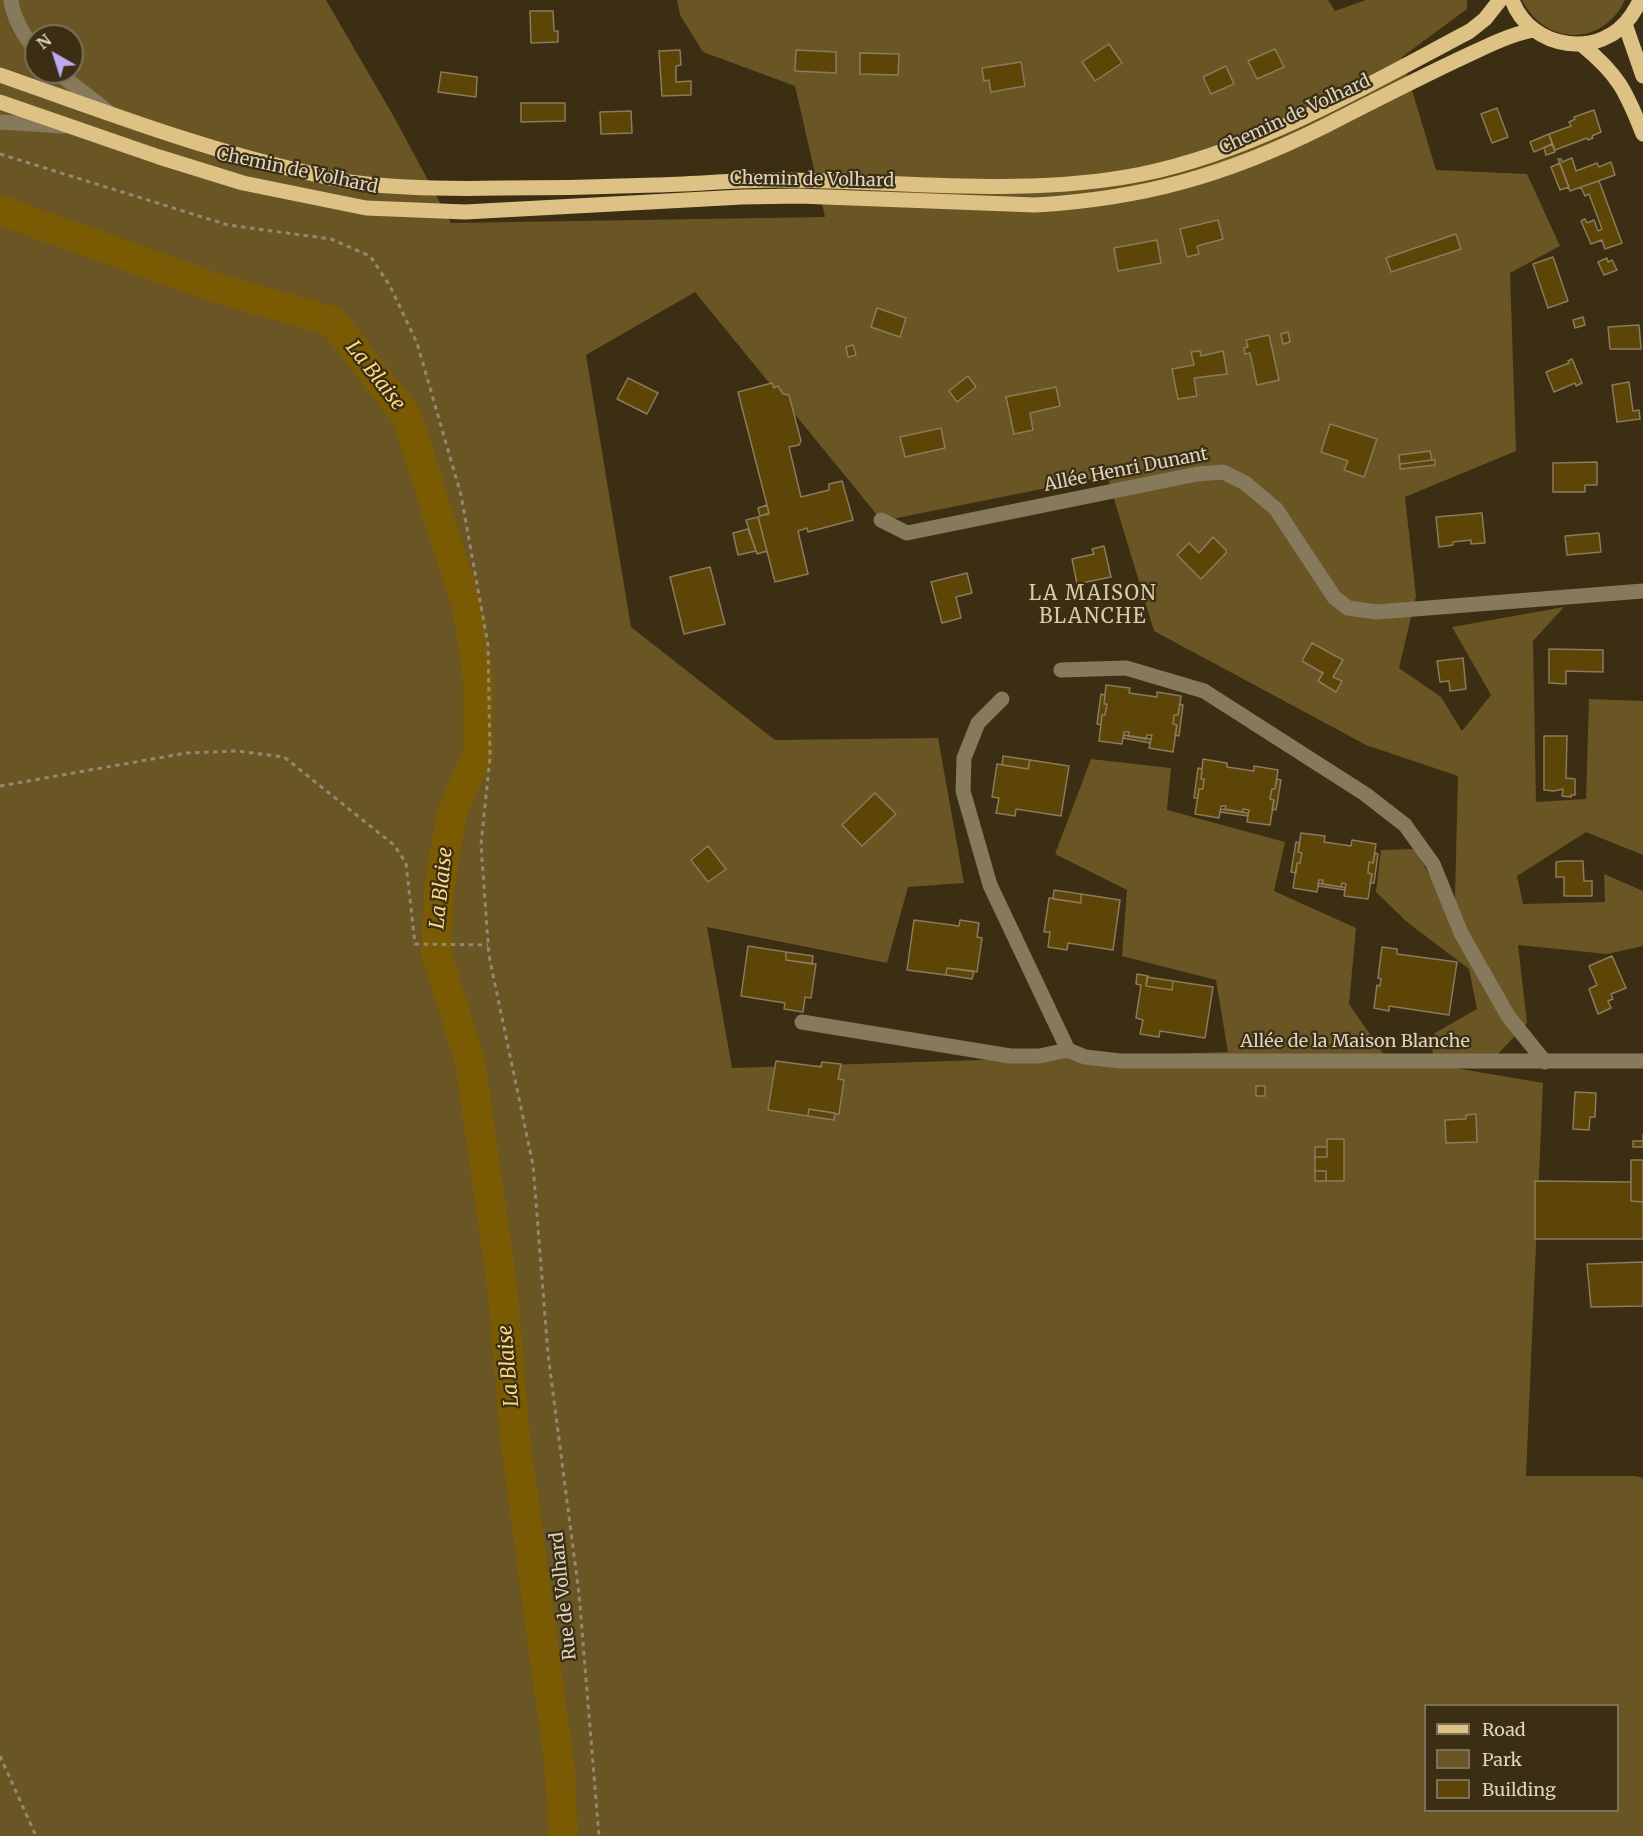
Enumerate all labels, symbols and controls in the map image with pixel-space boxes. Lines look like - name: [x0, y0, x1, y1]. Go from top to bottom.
- north arrow: [24, 24, 84, 84]
- text: N: [33, 30, 55, 53]
- street label: Chemin de Volhard: [1216, 70, 1374, 160]
- street label: Chemin de Volhard: [214, 143, 380, 199]
- street label: Chemin de Volhard: [730, 168, 894, 192]
- water label: La Blaise: [340, 336, 410, 416]
- street label: Allée Henri Dunant: [1042, 444, 1210, 496]
- district label: LA MAISON BLANCHE: [1029, 582, 1157, 629]
- water label: La Blaise: [426, 846, 458, 930]
- street label: Allée de la Maison Blanche: [1240, 1031, 1470, 1053]
- water label: La Blaise: [493, 1324, 525, 1408]
- street label: Rue de Volhard: [547, 1531, 581, 1661]
- legend: [1424, 1704, 1619, 1812]
- text: Road: [1482, 1718, 1526, 1741]
- text: Park: [1482, 1748, 1522, 1771]
- text: Building: [1482, 1778, 1556, 1801]

